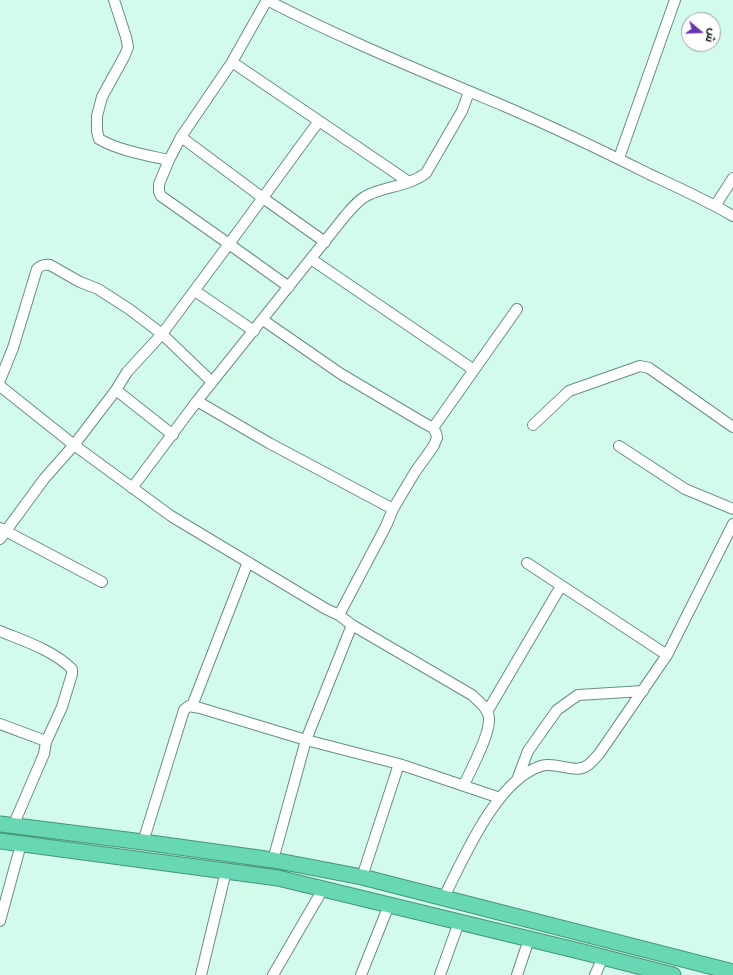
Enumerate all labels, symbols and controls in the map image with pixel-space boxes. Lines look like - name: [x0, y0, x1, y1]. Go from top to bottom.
- north arrow: [681, 12, 721, 52]
- text: ش: [702, 27, 720, 45]

